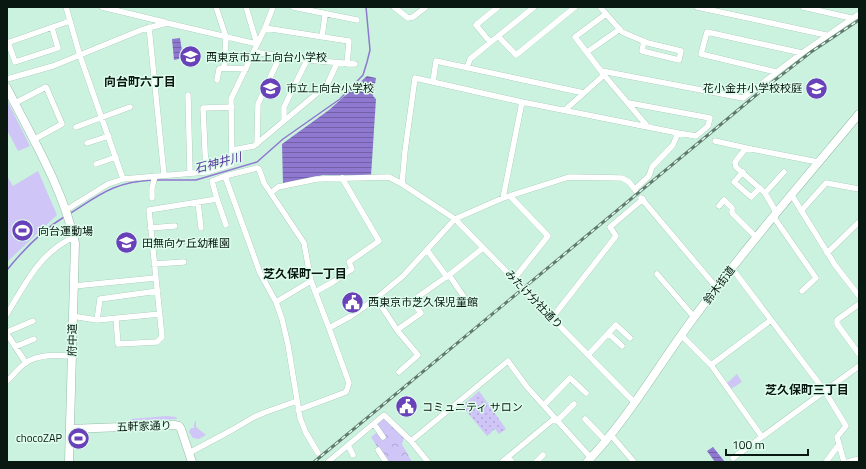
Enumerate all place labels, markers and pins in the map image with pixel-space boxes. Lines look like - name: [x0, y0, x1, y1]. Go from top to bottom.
- school or university icon: 西東京市立上向台小学校: [177, 44, 203, 70]
- place label: 西東京市立上向台小学校: [206, 49, 327, 65]
- school or university icon: 市立上向台小学校: [258, 75, 284, 101]
- school or university icon: 花小金井小学校校庭: [804, 75, 830, 101]
- place label: 市立上向台小学校: [286, 80, 374, 96]
- place label: 花小金井小学校校庭: [703, 80, 802, 96]
- sports icon: 向台運動場: [10, 218, 36, 244]
- place label: 向台運動場: [38, 223, 93, 239]
- school or university icon: 田無向ケ丘幼稚園: [113, 230, 139, 256]
- place label: 田無向ケ丘幼稚園: [142, 235, 230, 251]
- public building icon: 西東京市芝久保児童館: [340, 289, 366, 315]
- place label: 西東京市芝久保児童館: [368, 294, 478, 310]
- public building icon: コミュニティ サロン: [393, 394, 419, 420]
- place label: コミュニティ サロン: [422, 399, 523, 415]
- sports icon: chocoZAP: [65, 425, 91, 451]
- place label: chocoZAP: [16, 430, 62, 446]

